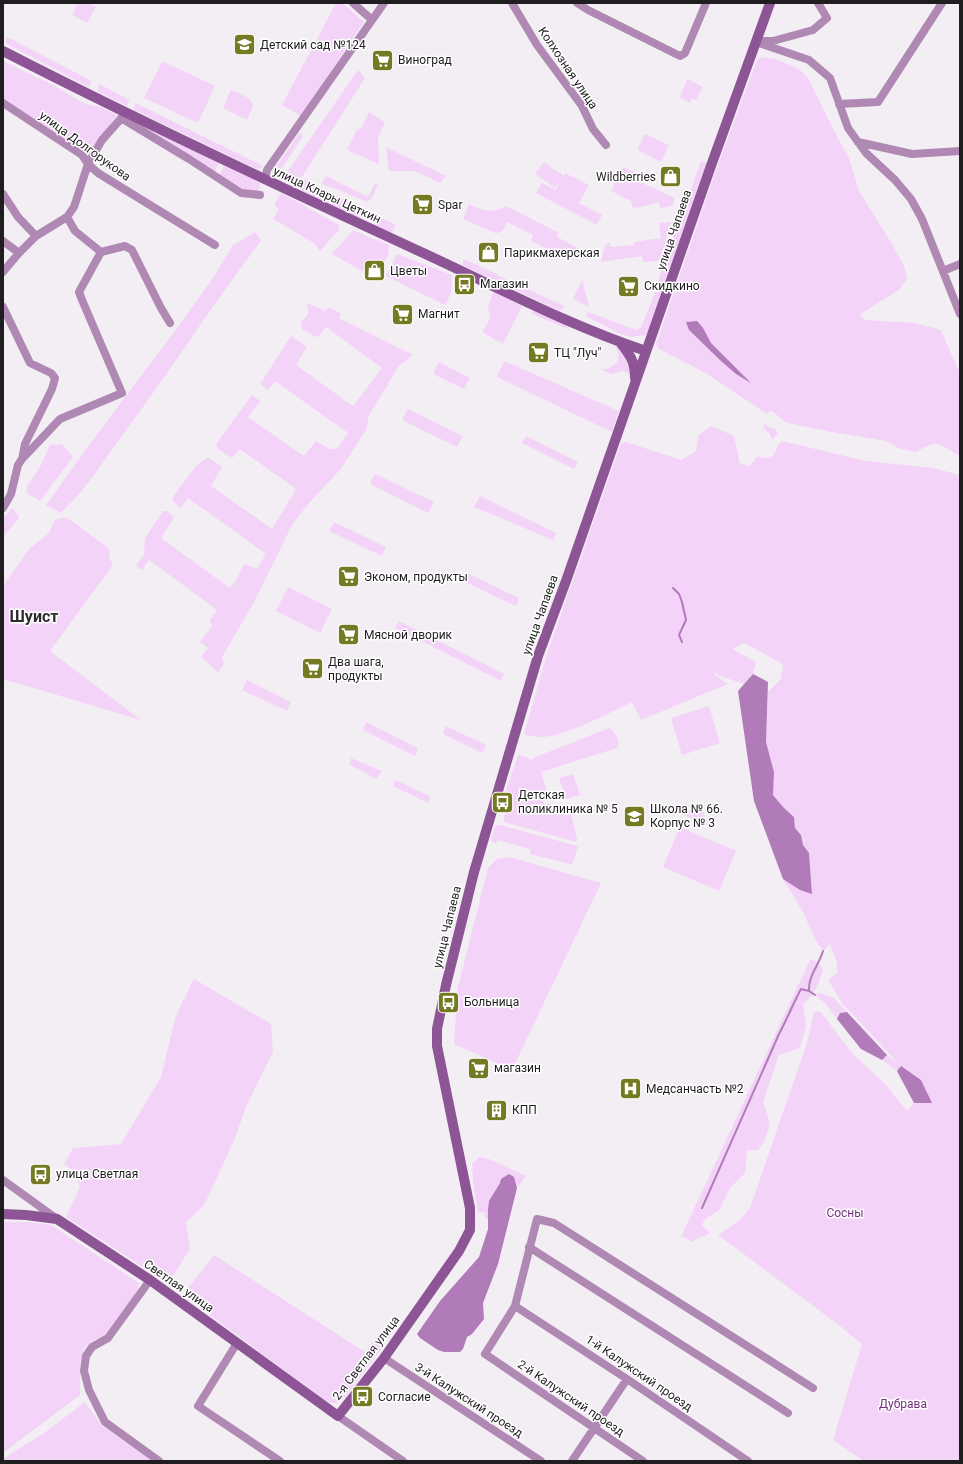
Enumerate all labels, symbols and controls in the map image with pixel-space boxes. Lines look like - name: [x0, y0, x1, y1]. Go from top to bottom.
- street label: Колхозная улица: [535, 24, 601, 112]
- school or university icon: Детский сад №124: [231, 32, 257, 58]
- place label: Детский сад №124: [260, 38, 366, 52]
- supermarket icon: Виноград: [370, 47, 396, 73]
- place label: Виноград: [398, 53, 452, 67]
- street label: улица Долгорукова: [37, 108, 133, 184]
- street label: улица Клары Цеткин: [271, 164, 383, 226]
- shop icon: Wildberries: [658, 164, 684, 190]
- place label: Wildberries: [596, 170, 656, 184]
- street label: улица Чапаева: [654, 188, 694, 272]
- supermarket icon: Spar: [409, 192, 435, 218]
- place label: Spar: [438, 198, 462, 212]
- shop icon: Парикмахерская: [475, 240, 501, 266]
- place label: Парикмахерская: [504, 246, 599, 260]
- shop icon: Цветы: [361, 258, 387, 284]
- place label: Цветы: [390, 264, 427, 278]
- bus stop icon: Магазин: [452, 271, 478, 297]
- supermarket icon: Скидкино: [615, 273, 641, 299]
- place label: Магазин: [480, 277, 529, 291]
- place label: Скидкино: [644, 279, 700, 293]
- supermarket icon: Магнит: [390, 301, 416, 327]
- place label: Магнит: [418, 307, 460, 321]
- supermarket icon: ТЦ "Луч": [525, 340, 551, 366]
- place label: ТЦ "Луч": [554, 346, 601, 360]
- supermarket icon: Эконом, продукты: [335, 564, 361, 590]
- place label: Эконом, продукты: [364, 570, 468, 584]
- street label: улица Чапаева: [519, 573, 561, 657]
- district label: Шуист: [10, 607, 58, 626]
- supermarket icon: Мясной дворик: [335, 622, 361, 648]
- place label: Мясной дворик: [364, 628, 453, 642]
- place label: Два шага, продукты: [328, 655, 384, 683]
- supermarket icon: Два шага, продукты: [300, 656, 326, 682]
- place label: Детская поликлиника № 5: [518, 788, 618, 816]
- bus stop icon: Детская поликлиника № 5: [489, 789, 515, 815]
- place label: Школа № 66. Корпус № 3: [650, 802, 723, 830]
- school or university icon: Школа № 66. Корпус № 3: [622, 803, 648, 829]
- street label: улица Чапаева: [430, 885, 464, 969]
- bus stop icon: Больница: [436, 989, 462, 1015]
- place label: Больница: [464, 995, 519, 1009]
- supermarket icon: магазин: [465, 1055, 491, 1081]
- place label: магазин: [494, 1061, 541, 1075]
- hospital icon: Медсанчасть №2: [617, 1076, 643, 1102]
- place label: Медсанчасть №2: [646, 1082, 744, 1096]
- building icon: КПП: [484, 1097, 510, 1123]
- place label: КПП: [512, 1103, 537, 1117]
- bus stop icon: улица Светлая: [28, 1161, 54, 1187]
- place label: улица Светлая: [56, 1167, 138, 1181]
- park label: Сосны: [826, 1206, 864, 1220]
- street label: Светлая улица: [141, 1257, 217, 1315]
- street label: 2-я Светлая улица: [330, 1313, 402, 1403]
- street label: 1-й Калужский проезд: [583, 1332, 695, 1414]
- street label: 2-й Калужский проезд: [515, 1357, 627, 1439]
- street label: 3-й Калужский проезд: [412, 1360, 526, 1440]
- bus stop icon: Согласие: [350, 1384, 376, 1410]
- place label: Согласие: [378, 1390, 431, 1404]
- park label: Дубрава: [879, 1397, 927, 1411]

